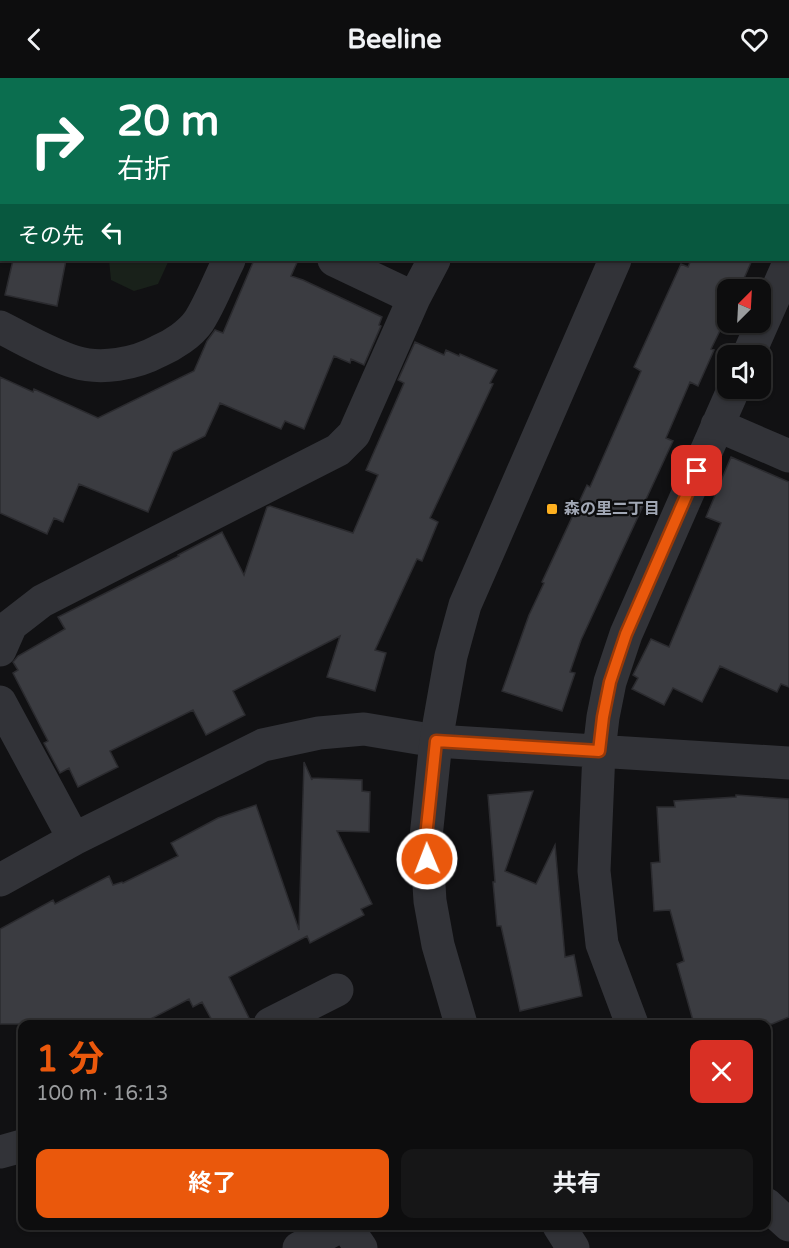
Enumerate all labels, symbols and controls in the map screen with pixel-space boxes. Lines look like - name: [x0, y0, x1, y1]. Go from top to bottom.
- icon: back: [18, 23, 51, 56]
- text: Beeline: [347, 23, 442, 56]
- icon: heart: [738, 23, 771, 56]
- text: 20 m: [117, 96, 219, 147]
- icon: right: [18, 102, 96, 180]
- text: 右折: [117, 153, 171, 186]
- icon: left: [96, 216, 129, 249]
- text: その先: [18, 223, 84, 249]
- north arrow: [717, 279, 771, 333]
- map controls: [717, 279, 771, 399]
- button: sound: [717, 345, 771, 399]
- pin: [671, 445, 722, 496]
- icon: arrive: [680, 454, 713, 487]
- place label: 森の里二丁目: [564, 499, 660, 519]
- marker: 森の里二丁目: [545, 502, 559, 516]
- position arrow: [395, 827, 459, 891]
- text: 1 分: [36, 1038, 104, 1081]
- button: close: [690, 1040, 753, 1103]
- text: 100 m · 16:13: [36, 1082, 168, 1106]
- button: 終了: [36, 1149, 389, 1218]
- button: 共有: [401, 1149, 753, 1218]

